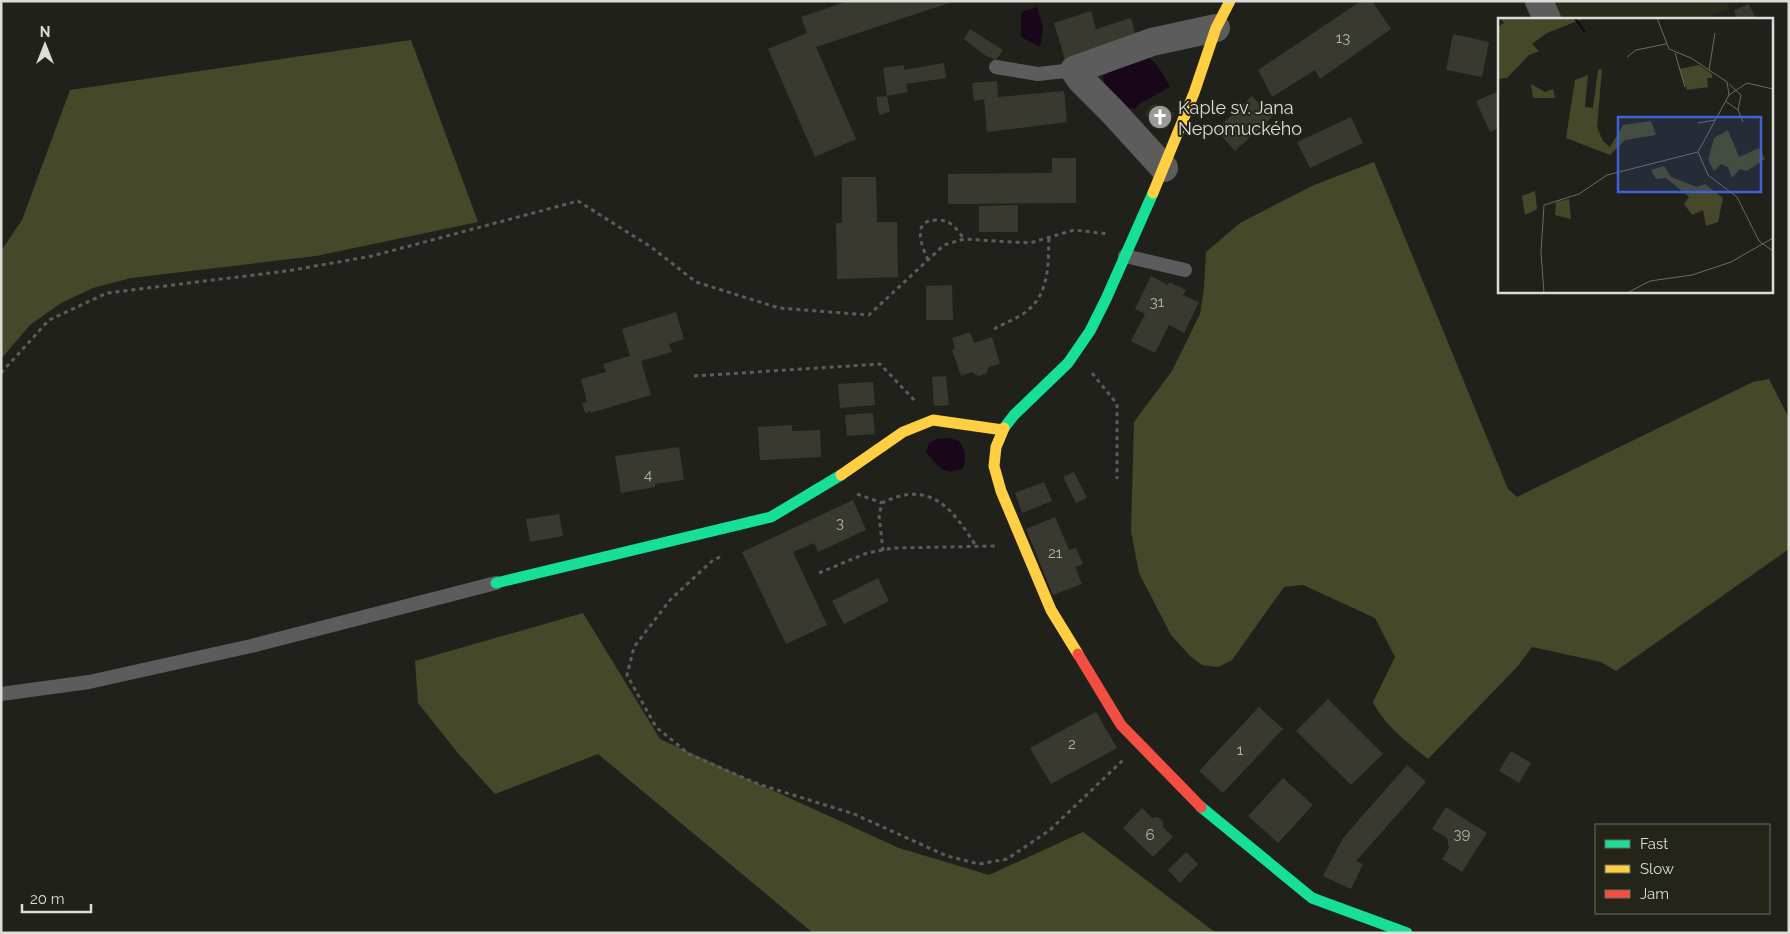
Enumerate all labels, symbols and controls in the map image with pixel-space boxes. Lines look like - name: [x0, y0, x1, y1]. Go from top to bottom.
- inset map: [1498, 18, 1772, 292]
- north arrow: [20, 20, 70, 70]
- text: N: [40, 24, 50, 40]
- house number: 13: [1336, 29, 1350, 47]
- place label: Kaple sv. Jana Nepomuckého: [1178, 97, 1302, 139]
- church icon: Kaple sv. Jana Nepomuckého: [1147, 104, 1173, 130]
- house number: 31: [1150, 293, 1165, 311]
- house number: 4: [644, 466, 652, 484]
- house number: 3: [836, 514, 844, 532]
- house number: 21: [1048, 544, 1063, 562]
- house number: 2: [1068, 735, 1076, 753]
- house number: 1: [1237, 741, 1244, 759]
- legend: [1595, 824, 1770, 914]
- house number: 39: [1454, 825, 1471, 843]
- house number: 6: [1145, 826, 1155, 844]
- text: Fast: [1640, 835, 1668, 853]
- text: Slow: [1640, 860, 1674, 878]
- scale bar: [22, 882, 91, 914]
- text: Jam: [1640, 885, 1669, 903]
- text: 20 m: [30, 890, 65, 908]

